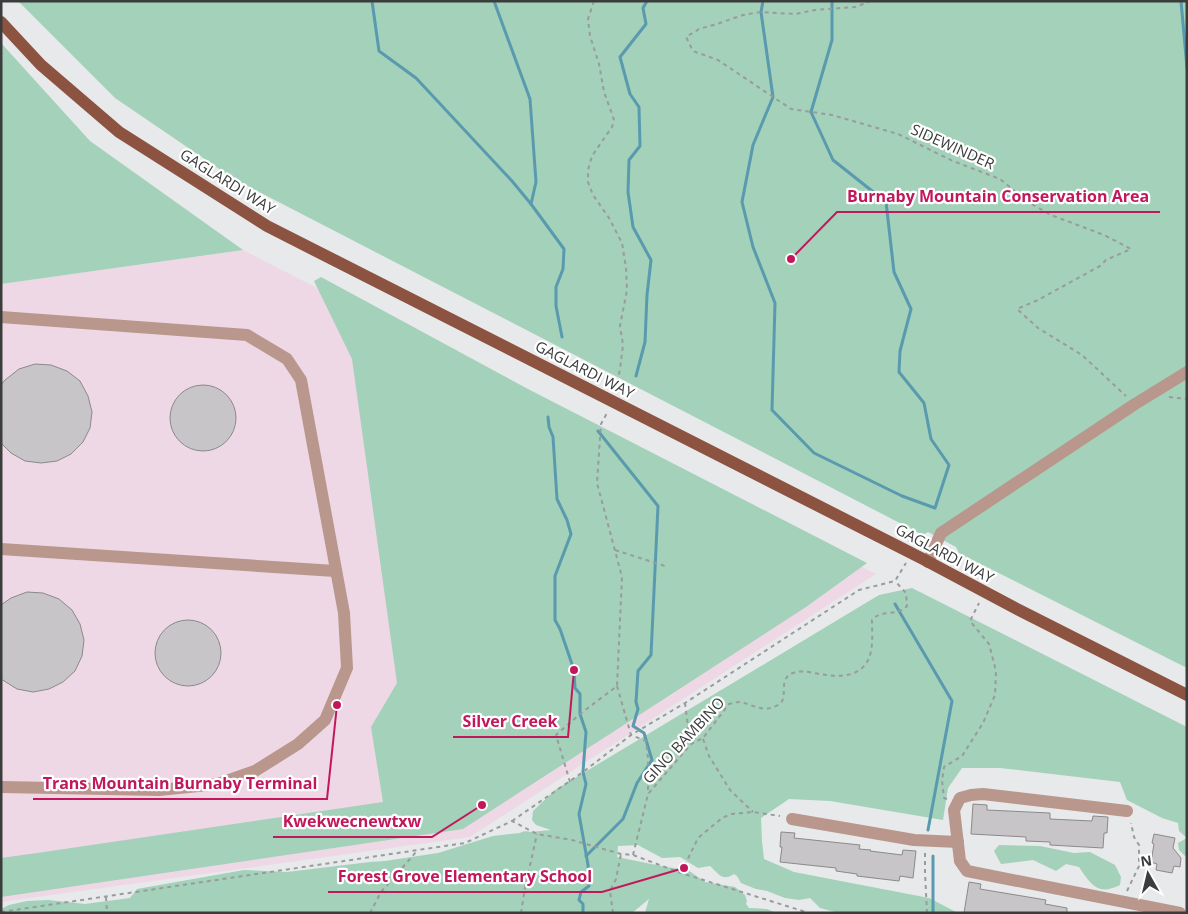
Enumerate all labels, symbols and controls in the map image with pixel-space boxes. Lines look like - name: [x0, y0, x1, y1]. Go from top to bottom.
- street label: SIDEWINDER: [908, 119, 999, 174]
- street label: GAGLARDI WAY: [177, 144, 280, 219]
- callout: Burnaby Mountain Conservation Area: [837, 181, 1160, 212]
- text: Burnaby Mountain Conservation Area: [847, 185, 1149, 207]
- street label: GAGLARDI WAY: [532, 335, 638, 403]
- street label: GAGLARDI WAY: [892, 519, 998, 588]
- street label: GINO BAMBINO: [638, 692, 728, 788]
- callout: Silver Creek: [453, 706, 568, 737]
- text: Silver Creek: [463, 710, 558, 732]
- callout: Trans Mountain Burnaby Terminal: [33, 768, 327, 799]
- text: Trans Mountain Burnaby Terminal: [43, 772, 317, 794]
- callout: Kwekwecnewtxw: [273, 806, 432, 837]
- text: Kwekwecnewtxw: [283, 810, 422, 832]
- north arrow: [1123, 849, 1173, 899]
- text: N: [1139, 850, 1153, 871]
- callout: Forest Grove Elementary School: [328, 861, 602, 892]
- text: Forest Grove Elementary School: [338, 865, 592, 887]

